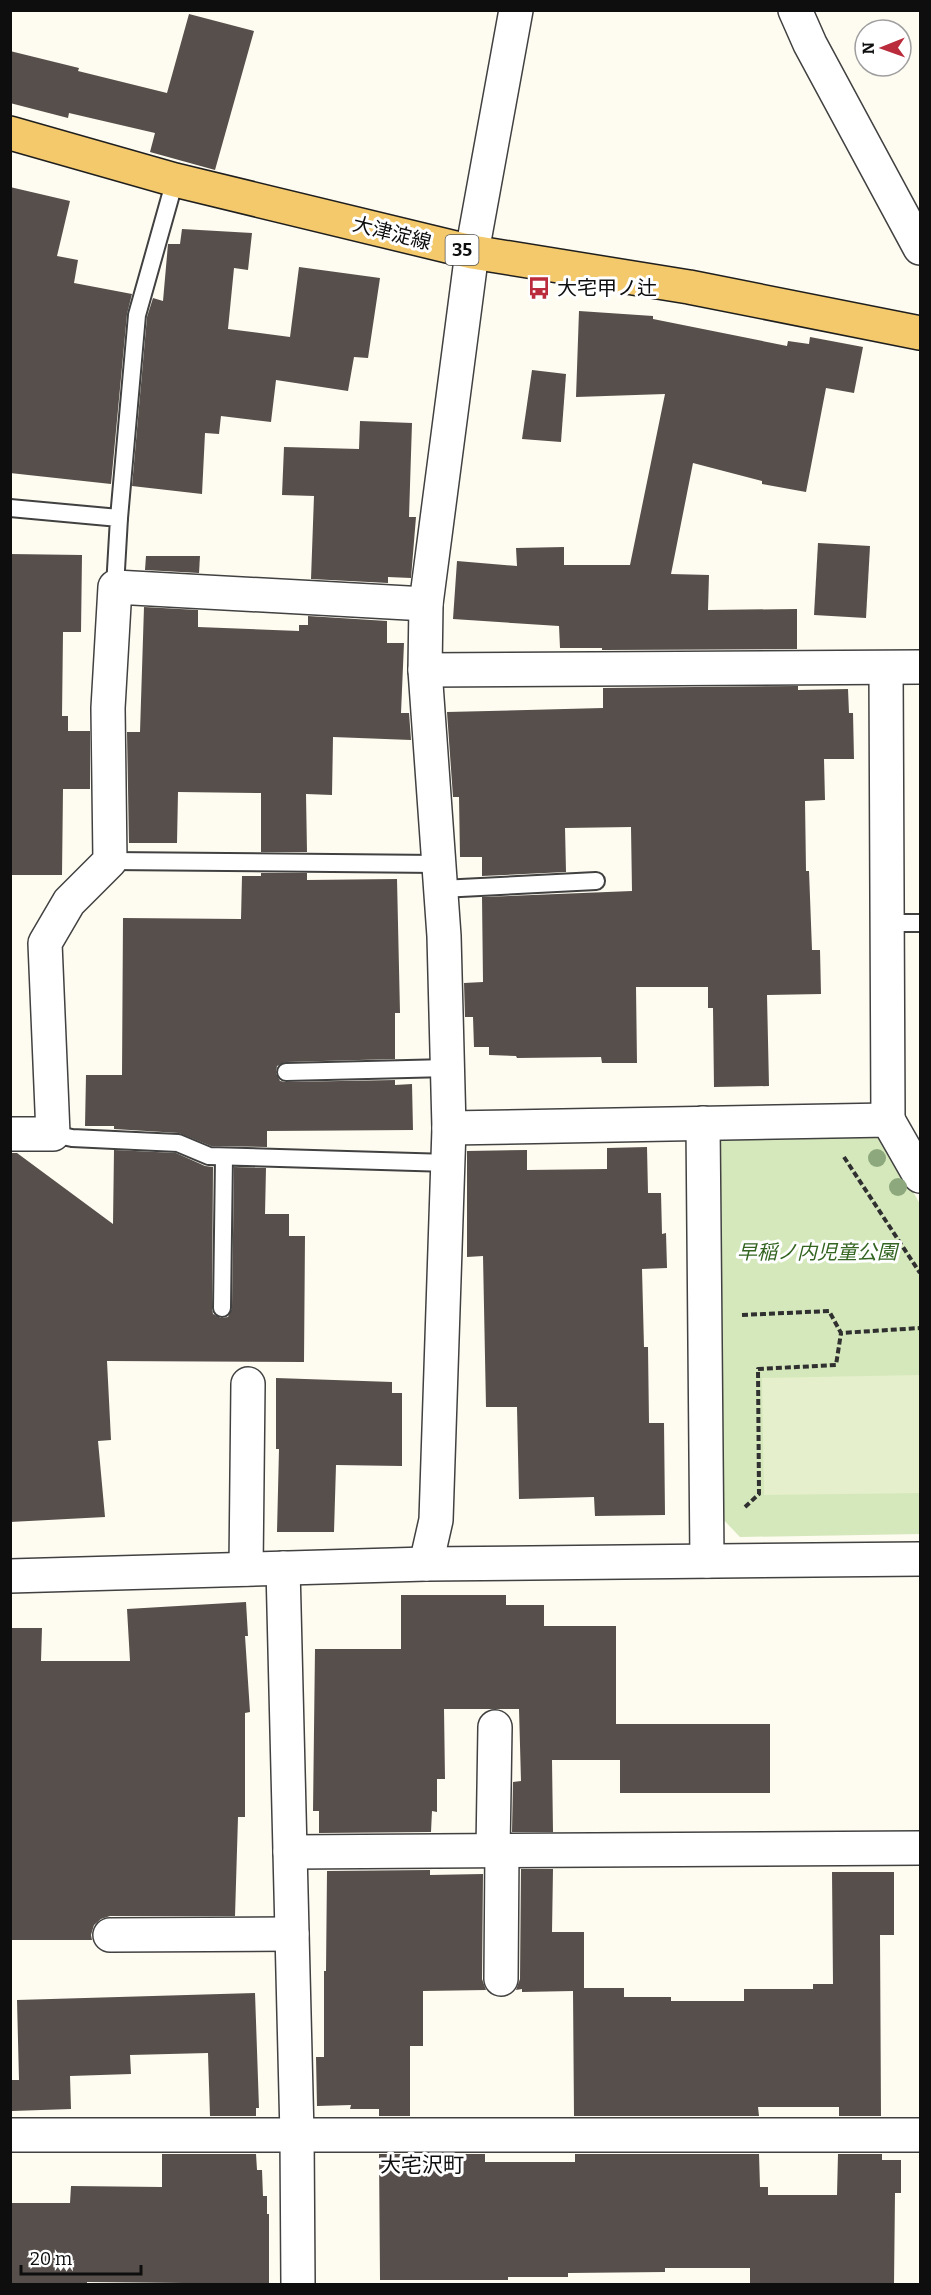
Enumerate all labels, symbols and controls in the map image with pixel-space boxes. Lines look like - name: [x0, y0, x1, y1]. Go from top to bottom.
- north arrow: [853, 18, 913, 78]
- text: N: [859, 42, 878, 55]
- street label: 大津淀線: [350, 212, 434, 254]
- road number: 35: [446, 235, 478, 265]
- bus stop icon: 大宅甲ノ辻: [526, 275, 552, 301]
- place label: 大宅甲ノ辻: [557, 276, 657, 300]
- park label: 早稲ノ内児童公園: [737, 1240, 900, 1264]
- district label: 大宅沢町: [380, 2152, 464, 2178]
- scale bar: [21, 2238, 141, 2276]
- text: 20 m: [30, 2248, 72, 2270]

